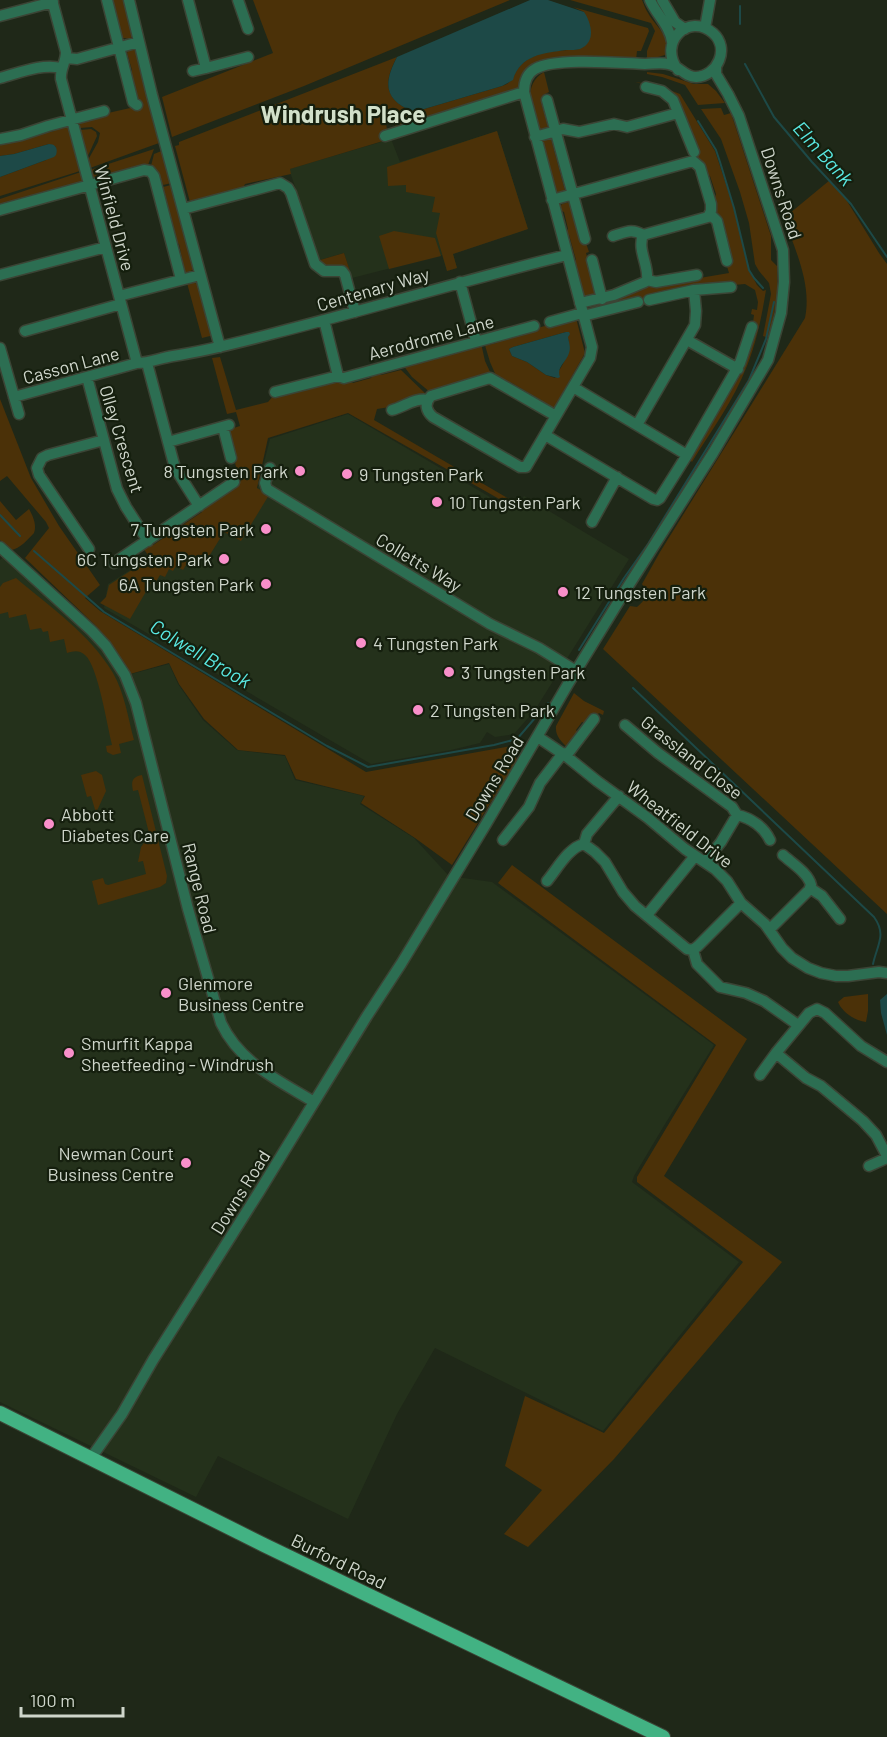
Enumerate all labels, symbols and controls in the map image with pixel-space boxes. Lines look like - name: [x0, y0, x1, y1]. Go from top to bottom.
- district label: Windrush Place: [261, 99, 425, 128]
- water label: Elm Bank: [789, 116, 859, 190]
- street label: Downs Road: [757, 144, 807, 242]
- street label: Winfield Drive: [90, 163, 140, 273]
- street label: Centenary Way: [314, 262, 432, 316]
- street label: Aerodrome Lane: [366, 310, 496, 364]
- street label: Casson Lane: [20, 342, 122, 388]
- street label: Olley Crescent: [95, 383, 149, 495]
- place label: 8 Tungsten Park: [164, 460, 288, 482]
- place label: 9 Tungsten Park: [359, 463, 484, 485]
- marker: 8 Tungsten Park: [293, 464, 307, 478]
- marker: 9 Tungsten Park: [340, 467, 354, 481]
- place label: 10 Tungsten Park: [449, 491, 581, 513]
- marker: 10 Tungsten Park: [430, 495, 444, 509]
- place label: 7 Tungsten Park: [130, 518, 254, 540]
- marker: 7 Tungsten Park: [259, 522, 273, 536]
- street label: Colletts Way: [372, 528, 466, 596]
- place label: 6C Tungsten Park: [77, 548, 212, 570]
- marker: 6C Tungsten Park: [217, 552, 231, 566]
- place label: 6A Tungsten Park: [119, 573, 254, 595]
- marker: 6A Tungsten Park: [259, 577, 273, 591]
- place label: 12 Tungsten Park: [575, 581, 706, 603]
- marker: 12 Tungsten Park: [556, 585, 570, 599]
- water label: Colwell Brook: [146, 613, 256, 693]
- place label: 4 Tungsten Park: [373, 632, 498, 654]
- marker: 4 Tungsten Park: [354, 636, 368, 650]
- place label: 3 Tungsten Park: [461, 661, 585, 683]
- marker: 3 Tungsten Park: [442, 665, 456, 679]
- place label: 2 Tungsten Park: [430, 699, 555, 721]
- marker: 2 Tungsten Park: [411, 703, 425, 717]
- street label: Grassland Close: [637, 710, 747, 804]
- street label: Downs Road: [460, 731, 528, 825]
- street label: Wheatfield Drive: [622, 776, 738, 872]
- place label: Abbott Diabetes Care: [61, 803, 169, 846]
- marker: Abbott Diabetes Care: [42, 817, 56, 831]
- street label: Range Road: [178, 840, 222, 936]
- place label: Glenmore Business Centre: [178, 972, 304, 1015]
- marker: Glenmore Business Centre: [159, 986, 173, 1000]
- place label: Smurfit Kappa Sheetfeeding - Windrush: [81, 1032, 274, 1075]
- marker: Smurfit Kappa Sheetfeeding - Windrush: [62, 1046, 76, 1060]
- place label: Newman Court Business Centre: [48, 1142, 174, 1185]
- street label: Downs Road: [205, 1146, 275, 1238]
- marker: Newman Court Business Centre: [179, 1156, 193, 1170]
- street label: Burford Road: [288, 1529, 390, 1593]
- scale bar: [21, 1680, 123, 1718]
- text: 100 m: [30, 1689, 75, 1711]

